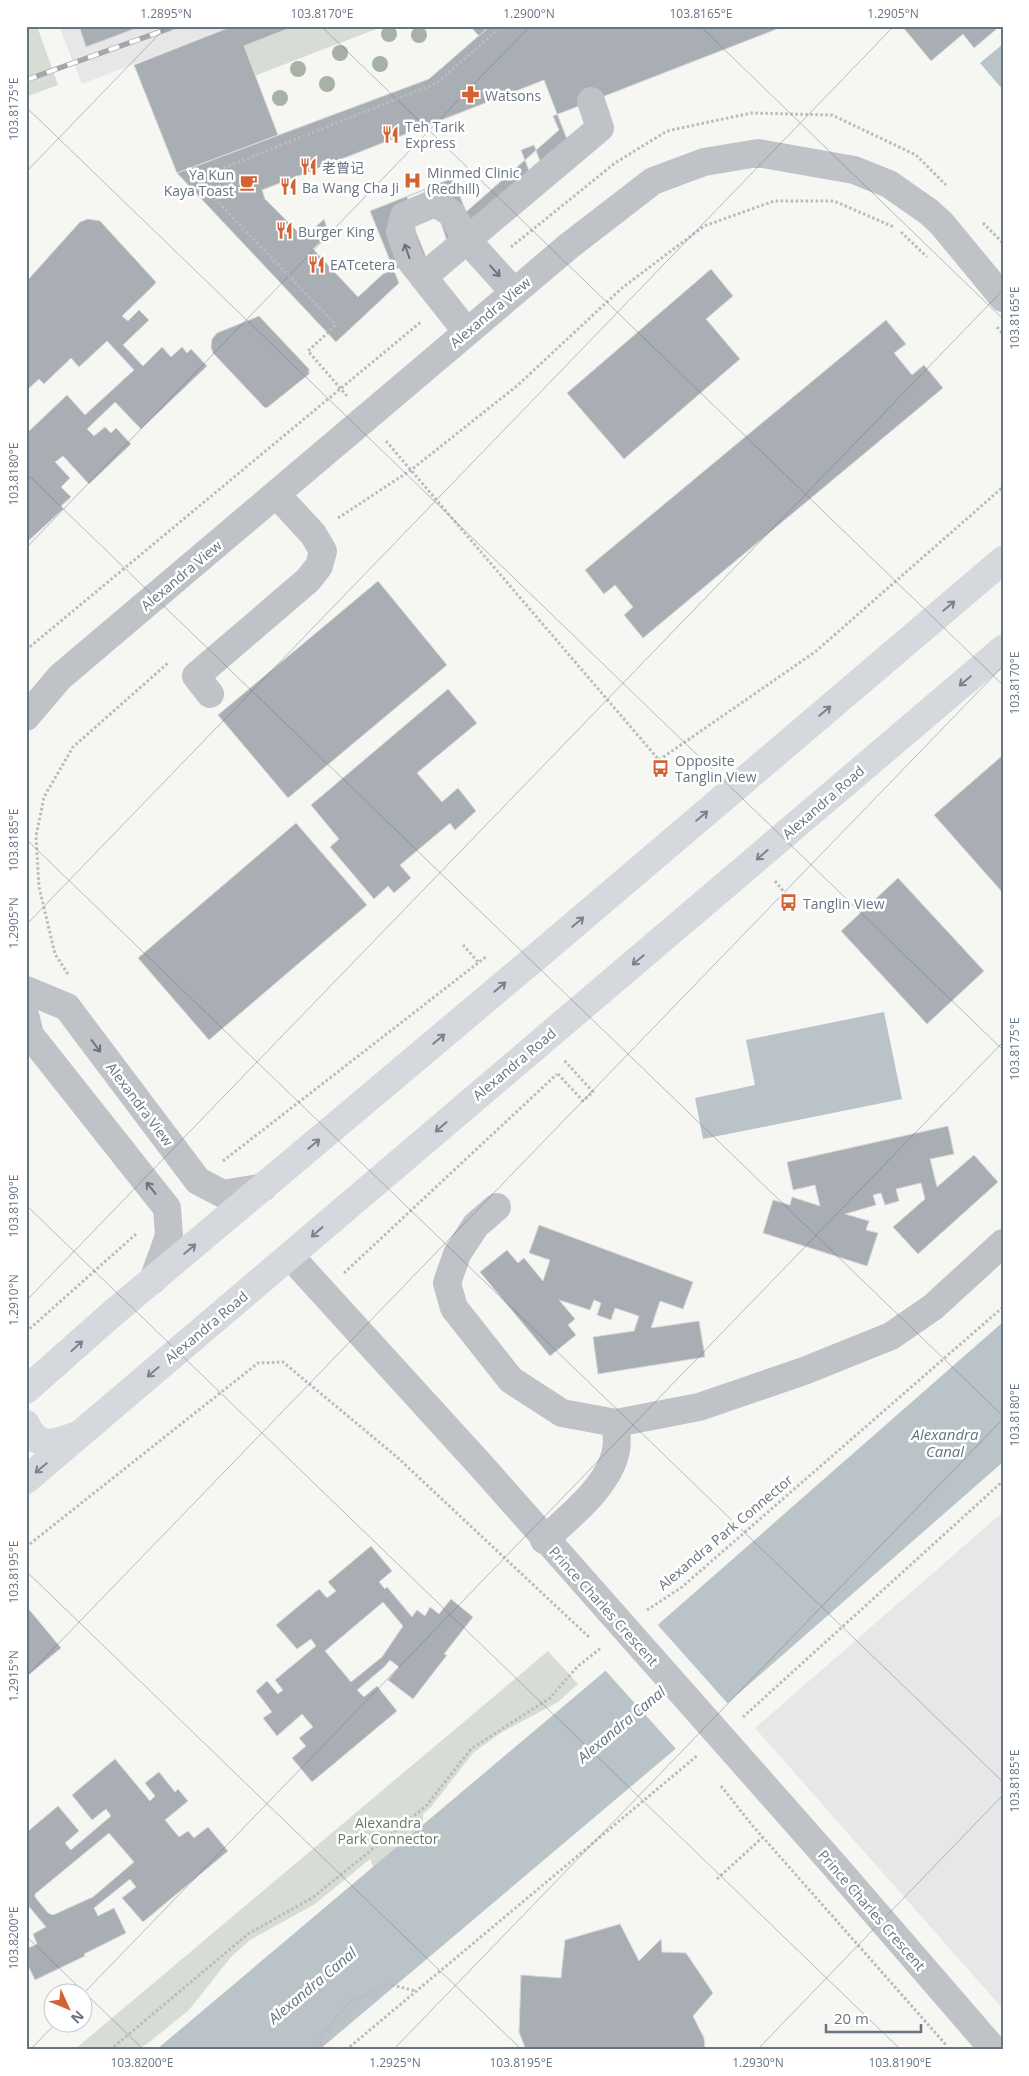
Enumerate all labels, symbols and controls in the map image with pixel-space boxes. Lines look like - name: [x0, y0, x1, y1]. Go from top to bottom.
- text: 1.2895°N: [140, 5, 192, 22]
- text: 103.8170°E: [291, 5, 354, 22]
- text: 1.2900°N: [503, 5, 555, 22]
- text: 103.8165°E: [670, 5, 733, 22]
- text: 1.2905°N: [867, 5, 919, 22]
- text: 103.8175°E: [5, 78, 22, 141]
- pharmacy icon: Watsons: [461, 85, 481, 105]
- place label: Watsons: [485, 86, 541, 105]
- place label: Teh Tarik Express: [405, 117, 466, 152]
- restaurant icon: Teh Tarik Express: [381, 124, 401, 144]
- restaurant icon: 老曾记: [298, 157, 318, 177]
- place label: 老曾记: [322, 158, 364, 177]
- place label: Minmed Clinic (Redhill): [427, 163, 520, 198]
- place label: Ya Kun Kaya Toast: [164, 165, 234, 200]
- hospital icon: Minmed Clinic (Redhill): [403, 170, 423, 190]
- cafe icon: Ya Kun Kaya Toast: [238, 172, 258, 192]
- restaurant icon: Ba Wang Cha Ji: [278, 177, 298, 197]
- place label: Ba Wang Cha Ji: [302, 178, 399, 197]
- restaurant icon: Burger King: [274, 221, 294, 241]
- place label: Burger King: [298, 222, 375, 241]
- one-way arrow: [402, 244, 411, 259]
- restaurant icon: EATcetera: [306, 254, 326, 274]
- place label: EATcetera: [330, 255, 395, 274]
- one-way arrow: [489, 265, 501, 278]
- street label: Alexandra View: [445, 272, 535, 351]
- text: 103.8165°E: [1006, 287, 1023, 350]
- text: 103.8180°E: [5, 443, 22, 506]
- street label: Alexandra View: [136, 535, 226, 614]
- one-way arrow: [942, 600, 955, 611]
- text: 103.8170°E: [1006, 652, 1023, 715]
- one-way arrow: [959, 675, 972, 686]
- one-way arrow: [819, 705, 832, 717]
- place label: Opposite Tanglin View: [675, 751, 757, 786]
- bus stop icon: Opposite Tanglin View: [651, 758, 671, 778]
- street label: Alexandra Road: [778, 761, 868, 843]
- text: 103.8185°E: [5, 809, 22, 872]
- one-way arrow: [695, 811, 708, 822]
- one-way arrow: [756, 849, 769, 860]
- bus stop icon: Tanglin View: [779, 893, 799, 913]
- place label: Tanglin View: [803, 894, 885, 913]
- text: 1.2905°N: [5, 897, 22, 949]
- one-way arrow: [571, 916, 584, 927]
- one-way arrow: [632, 954, 645, 965]
- one-way arrow: [494, 982, 507, 993]
- text: 103.8175°E: [1006, 1018, 1023, 1081]
- street label: Alexandra Road: [468, 1024, 560, 1104]
- one-way arrow: [432, 1034, 445, 1045]
- one-way arrow: [91, 1039, 102, 1052]
- street label: Alexandra View: [102, 1058, 178, 1150]
- one-way arrow: [434, 1121, 447, 1132]
- one-way arrow: [308, 1138, 321, 1150]
- text: 103.8190°E: [5, 1175, 22, 1238]
- one-way arrow: [146, 1181, 157, 1194]
- one-way arrow: [311, 1226, 324, 1237]
- one-way arrow: [183, 1243, 196, 1254]
- text: 1.2910°N: [5, 1274, 22, 1326]
- street label: Alexandra Road: [160, 1287, 252, 1367]
- one-way arrow: [71, 1340, 84, 1352]
- one-way arrow: [146, 1366, 159, 1378]
- text: 103.8180°E: [1006, 1384, 1023, 1447]
- water label: Alexandra Canal: [910, 1424, 979, 1461]
- one-way arrow: [35, 1462, 48, 1473]
- street label: Alexandra Park Connector: [654, 1470, 797, 1594]
- text: 103.8195°E: [5, 1541, 22, 1604]
- street label: Prince Charles Crescent: [545, 1542, 663, 1670]
- text: 1.2915°N: [5, 1650, 22, 1702]
- water label: Alexandra Canal: [572, 1680, 670, 1767]
- text: 103.8185°E: [1006, 1750, 1023, 1813]
- park label: Alexandra Park Connector: [337, 1813, 439, 1848]
- street label: Prince Charles Crescent: [814, 1846, 930, 1974]
- text: 103.8200°E: [5, 1907, 22, 1970]
- water label: Alexandra Canal: [263, 1941, 361, 2028]
- north arrow: [42, 1984, 92, 2034]
- scale bar: [826, 2001, 922, 2033]
- text: N: [67, 2007, 89, 2028]
- text: 20 m: [834, 2008, 869, 2028]
- text: 103.8200°E: [111, 2054, 174, 2071]
- text: 1.2925°N: [369, 2054, 421, 2071]
- text: 103.8195°E: [490, 2054, 553, 2071]
- text: 1.2930°N: [732, 2054, 784, 2071]
- text: 103.8190°E: [869, 2054, 932, 2071]

